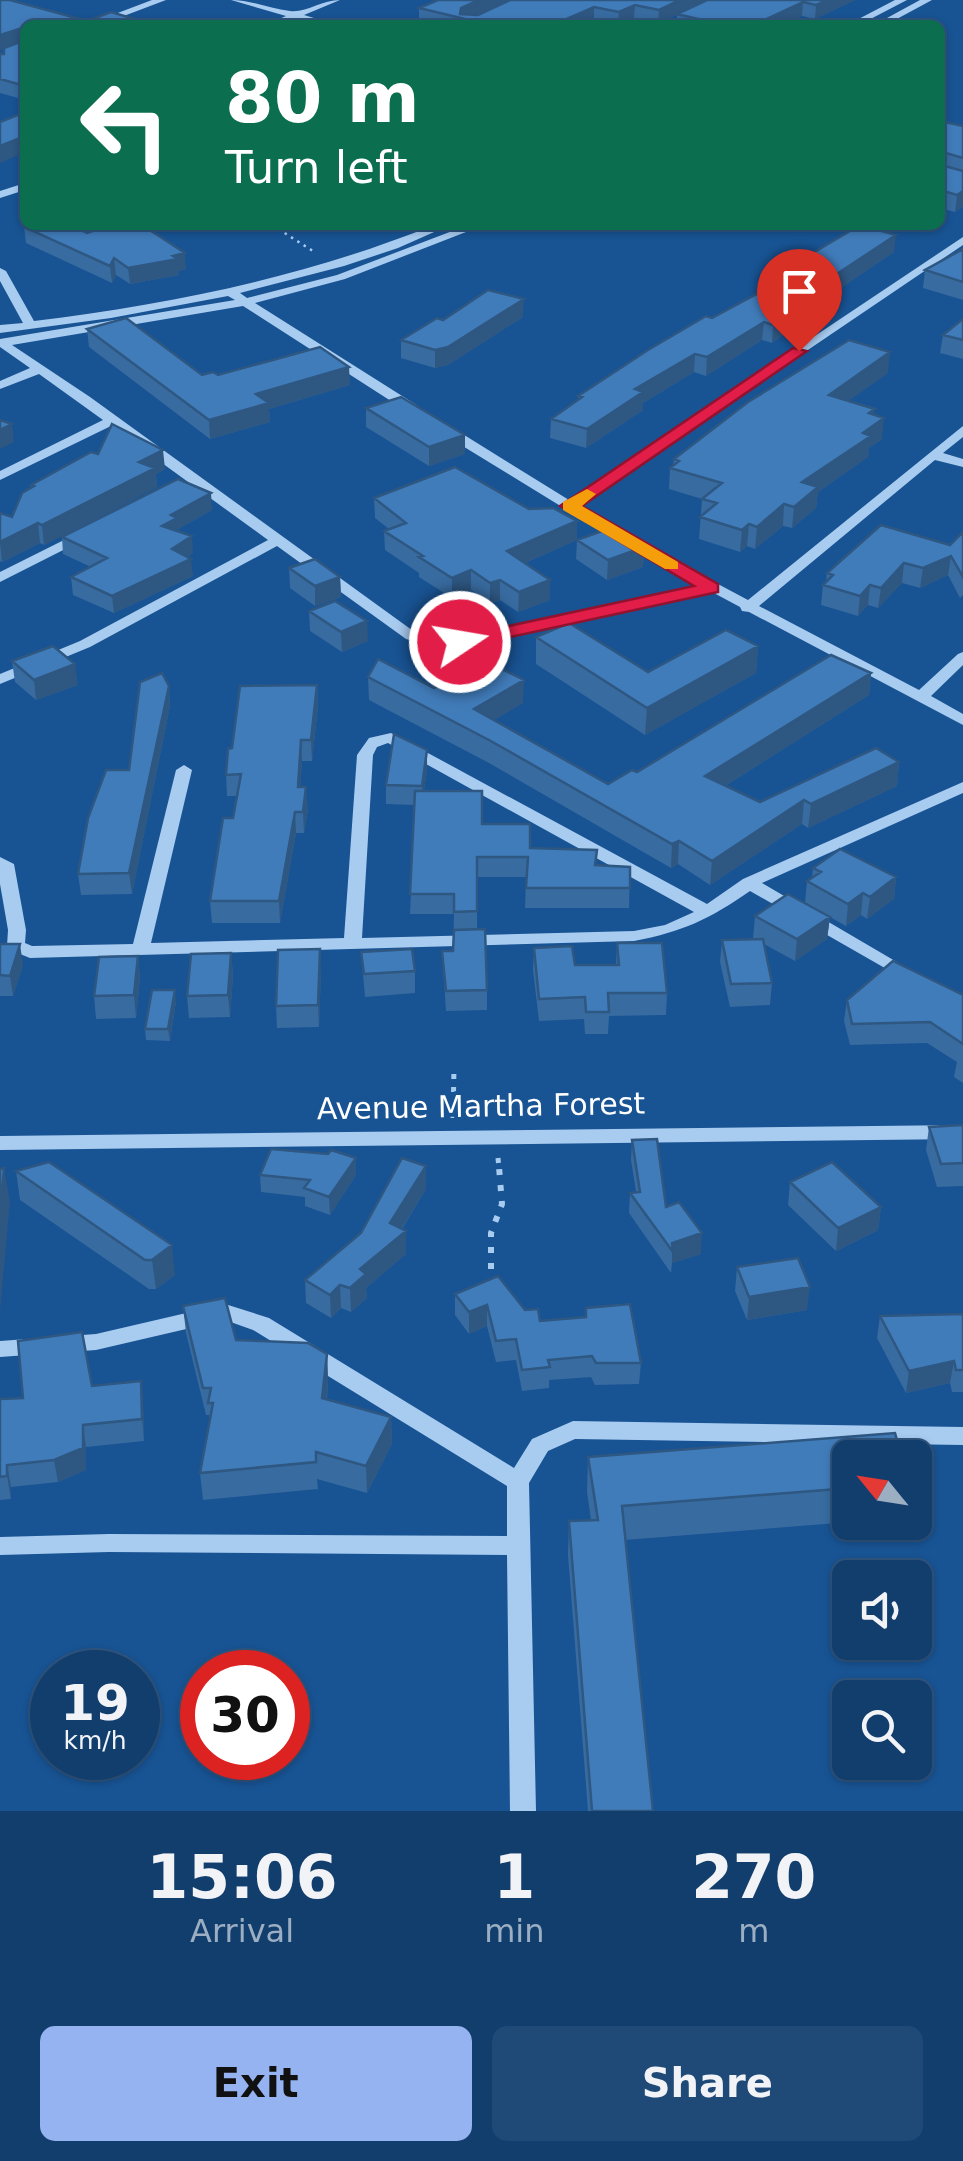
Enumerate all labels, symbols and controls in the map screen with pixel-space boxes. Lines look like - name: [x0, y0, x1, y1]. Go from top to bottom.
- text: 80 m: [225, 57, 420, 139]
- icon: left: [60, 60, 190, 190]
- text: Turn left: [225, 141, 408, 194]
- pin: [757, 249, 842, 352]
- icon: arrive: [772, 264, 827, 319]
- position arrow: [408, 590, 512, 694]
- street label: Avenue Martha Forest: [317, 1086, 646, 1126]
- north arrow: [832, 1440, 932, 1540]
- map controls: [832, 1440, 932, 1780]
- button: sound: [832, 1560, 932, 1660]
- speed limit sign: 30: [180, 1650, 310, 1780]
- text: 19: [60, 1674, 130, 1732]
- button: search: [832, 1680, 932, 1780]
- text: km/h: [63, 1726, 127, 1755]
- text: 15:06: [147, 1842, 338, 1912]
- text: 1: [493, 1842, 535, 1912]
- text: 270: [691, 1842, 816, 1912]
- text: Arrival: [190, 1912, 294, 1950]
- text: min: [484, 1912, 545, 1950]
- text: m: [738, 1912, 769, 1950]
- button: Exit: [40, 2026, 472, 2141]
- button: Share: [492, 2026, 923, 2141]

